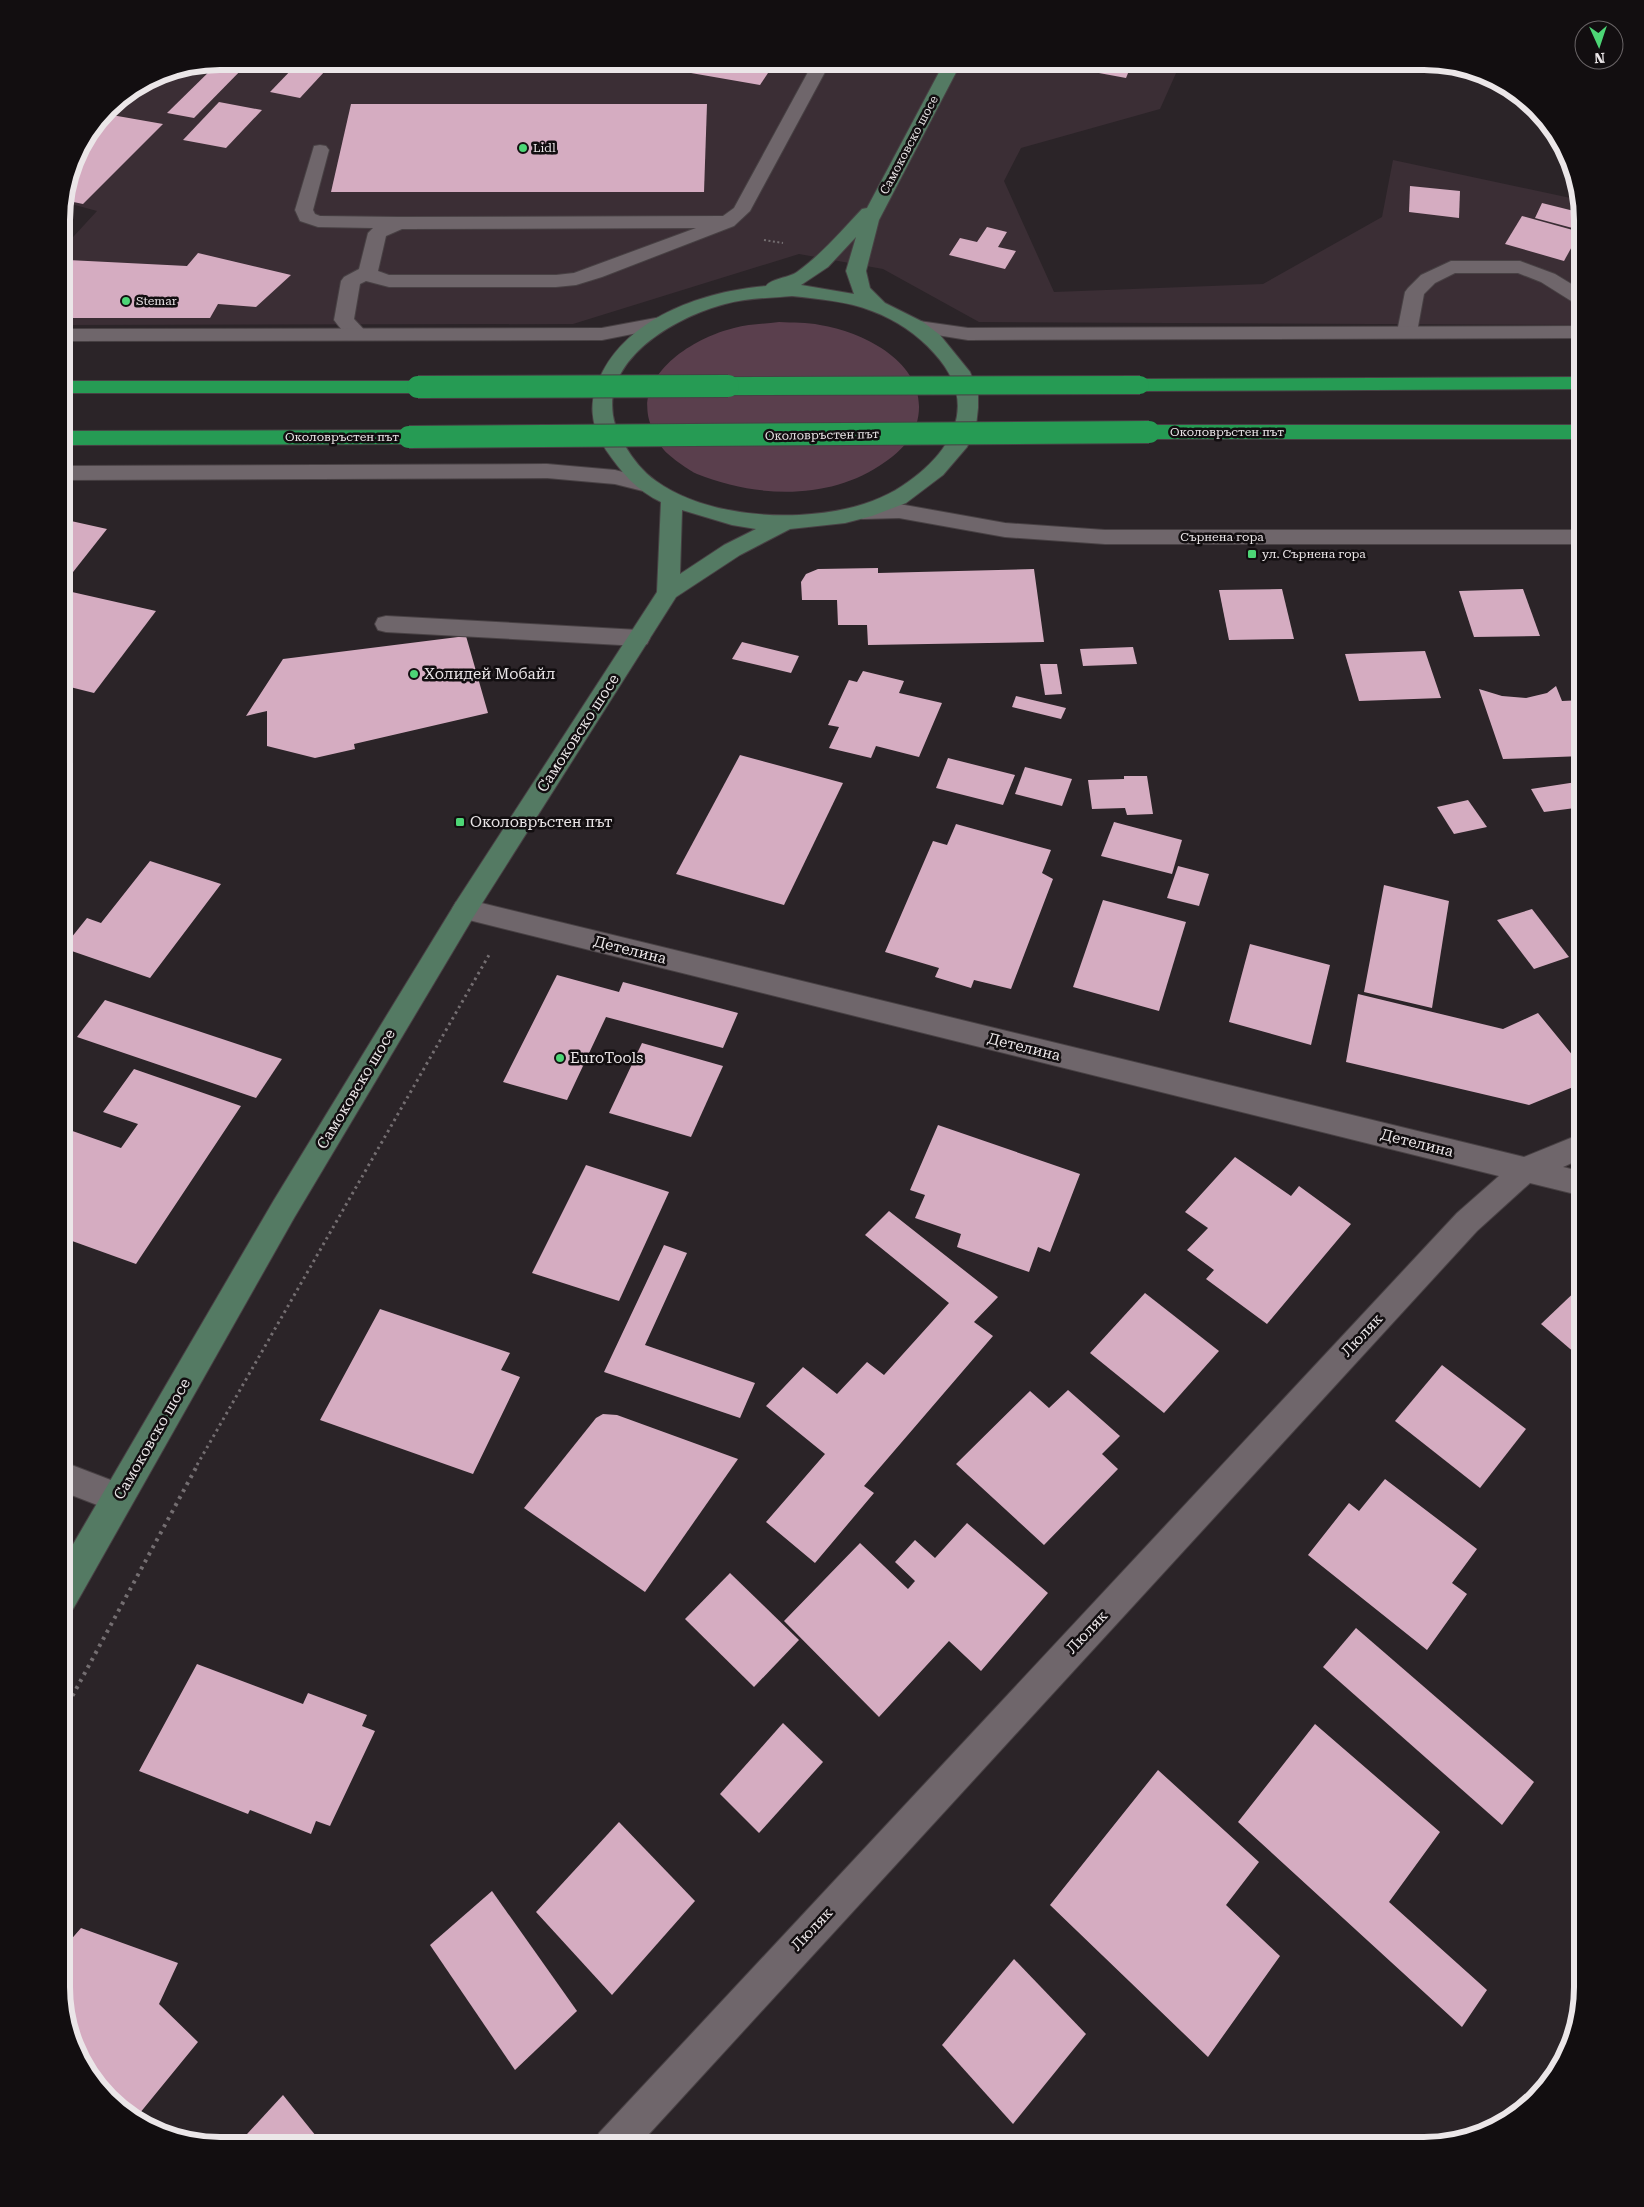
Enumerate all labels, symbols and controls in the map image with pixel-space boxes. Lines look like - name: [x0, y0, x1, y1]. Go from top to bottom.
- north arrow: [1574, 20, 1624, 70]
- text: N: [1594, 50, 1605, 66]
- street label: Самоковско шосе: [877, 93, 941, 197]
- place label: Lidl: [533, 141, 556, 155]
- marker: Lidl: [517, 142, 529, 154]
- place label: Stemar: [136, 294, 177, 308]
- marker: Stemar: [120, 295, 132, 307]
- street label: Околовръстен път: [1170, 425, 1284, 439]
- street label: Околовръстен път: [765, 427, 879, 443]
- street label: Околовръстен път: [285, 430, 399, 444]
- street label: Сърнена гора: [1180, 530, 1264, 544]
- place label: ул. Сърнена гора: [1262, 547, 1366, 561]
- marker: ул. Сърнена гора: [1246, 548, 1258, 560]
- place label: Холидей Мобайл: [424, 665, 555, 683]
- marker: Холидей Мобайл: [408, 668, 420, 680]
- street label: Самоковско шосе: [533, 671, 623, 795]
- place label: Околовръстен път: [470, 813, 613, 831]
- marker: Околовръстен път: [454, 816, 466, 828]
- street label: Детелина: [592, 932, 668, 968]
- street label: Самоковско шосе: [313, 1026, 399, 1152]
- street label: Детелина: [986, 1029, 1062, 1065]
- place label: EuroTools: [570, 1049, 643, 1067]
- marker: EuroTools: [554, 1052, 566, 1064]
- street label: Детелина: [1379, 1125, 1455, 1161]
- street label: Люляк: [1338, 1309, 1387, 1360]
- street label: Самоковско шосе: [110, 1375, 194, 1503]
- street label: Люляк: [1063, 1606, 1112, 1657]
- street label: Люляк: [788, 1903, 837, 1954]

